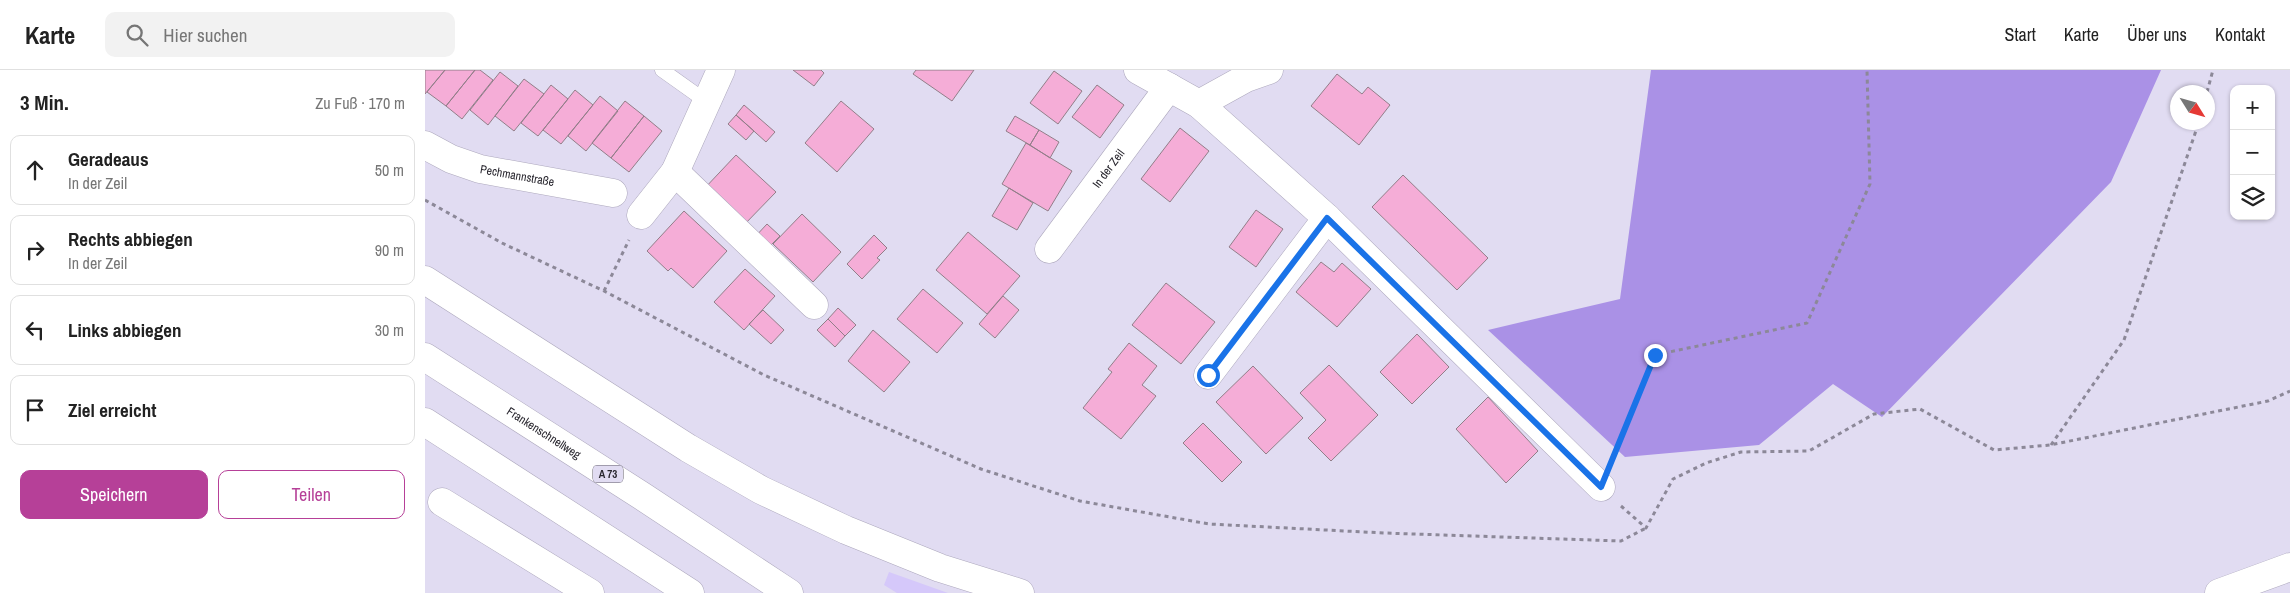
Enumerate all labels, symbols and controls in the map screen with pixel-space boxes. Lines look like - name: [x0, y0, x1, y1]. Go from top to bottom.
- search box: [105, 12, 455, 57]
- text: Karte: [25, 19, 75, 51]
- icon: search: [123, 21, 151, 49]
- text: Hier suchen: [163, 22, 247, 48]
- text: Start: [2005, 22, 2036, 47]
- text: Karte: [2064, 22, 2099, 47]
- text: Über uns: [2127, 22, 2187, 47]
- text: Kontakt: [2215, 22, 2265, 47]
- north arrow: [2170, 85, 2215, 130]
- map controls: [2230, 85, 2275, 220]
- button: +: [2230, 85, 2275, 130]
- text: 3 Min.: [20, 88, 69, 117]
- text: Zu Fuß · 170 m: [315, 92, 405, 114]
- button: −: [2230, 130, 2275, 175]
- text: Geradeaus: [68, 146, 149, 172]
- street label: In der Zeil: [1089, 146, 1128, 191]
- icon: ahead: [21, 156, 49, 184]
- text: 50 m: [375, 159, 404, 181]
- street label: Pechmannstraße: [479, 161, 556, 190]
- text: In der Zeil: [68, 172, 127, 194]
- button: layers: [2230, 175, 2275, 220]
- text: Rechts abbiegen: [68, 226, 193, 252]
- icon: right: [21, 236, 49, 264]
- text: 90 m: [375, 239, 404, 261]
- text: In der Zeil: [68, 252, 127, 274]
- icon: left: [21, 316, 49, 344]
- text: Links abbiegen: [68, 317, 181, 343]
- text: 30 m: [375, 319, 404, 341]
- route end: [1644, 344, 1667, 367]
- route start: [1197, 364, 1220, 387]
- icon: arrive: [21, 396, 49, 424]
- text: Ziel erreicht: [68, 397, 156, 423]
- street label: Frankenschnellweg: [504, 403, 584, 463]
- road number: A 73: [593, 466, 623, 482]
- button: Speichern: [20, 470, 208, 519]
- button: Teilen: [218, 470, 405, 519]

